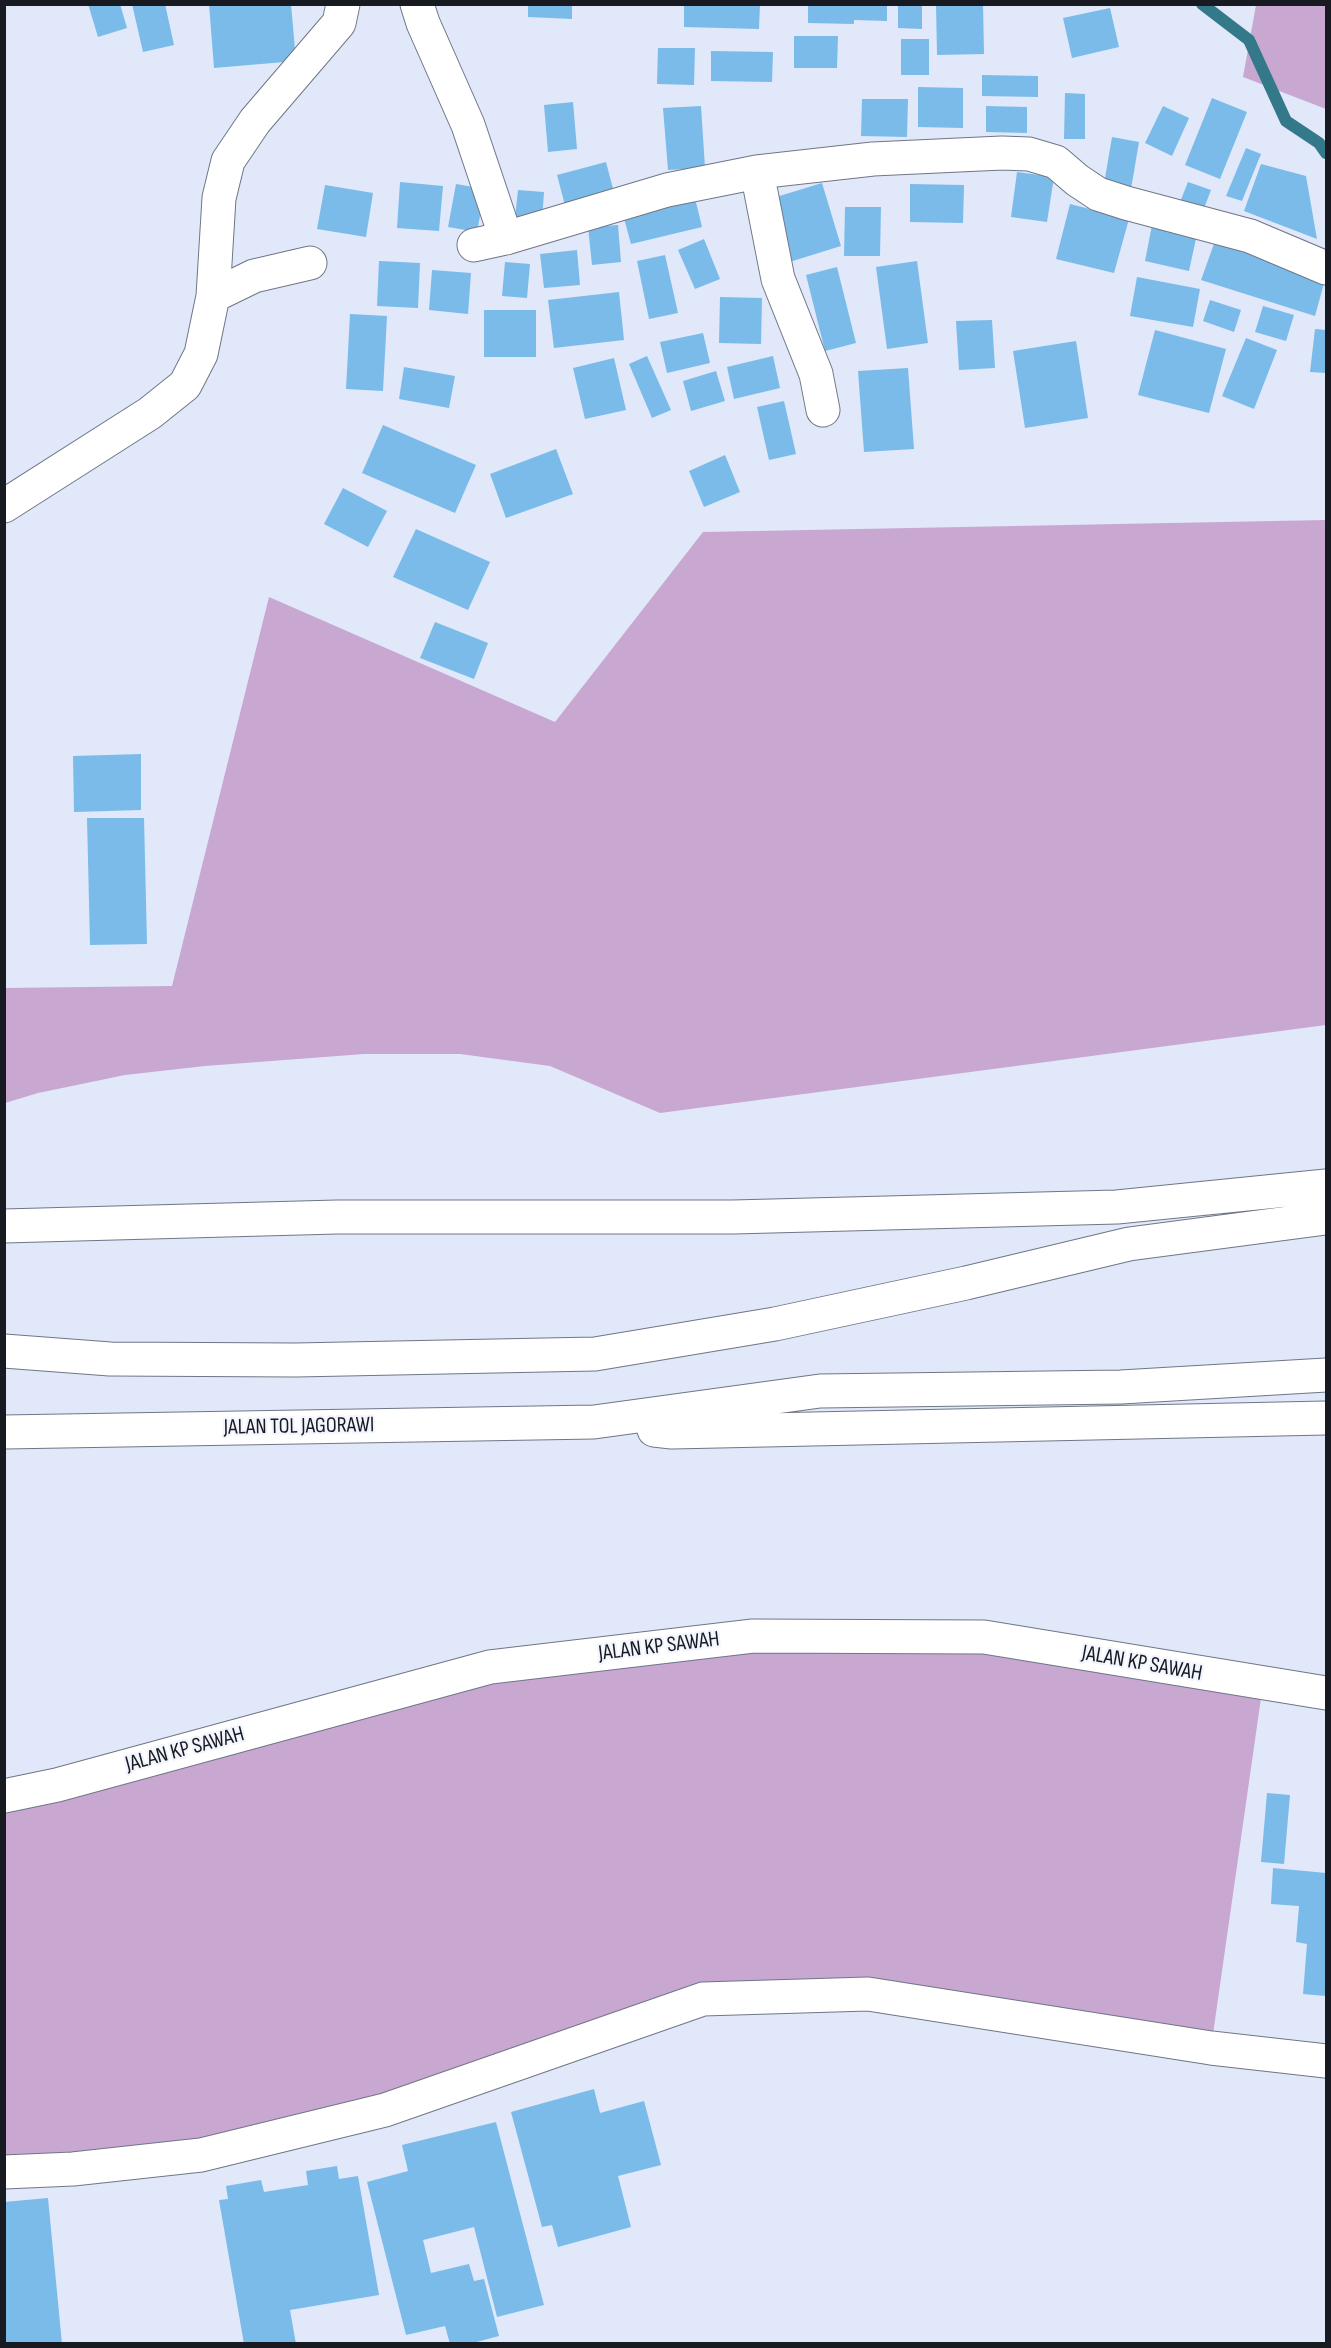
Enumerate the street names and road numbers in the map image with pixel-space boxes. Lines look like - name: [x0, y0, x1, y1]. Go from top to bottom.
- street label: JALAN TOL JAGORAWI: [223, 1412, 375, 1442]
- street label: JALAN KP SAWAH: [597, 1626, 721, 1668]
- street label: JALAN KP SAWAH: [1080, 1640, 1204, 1688]
- street label: JALAN KP SAWAH: [123, 1721, 247, 1779]

